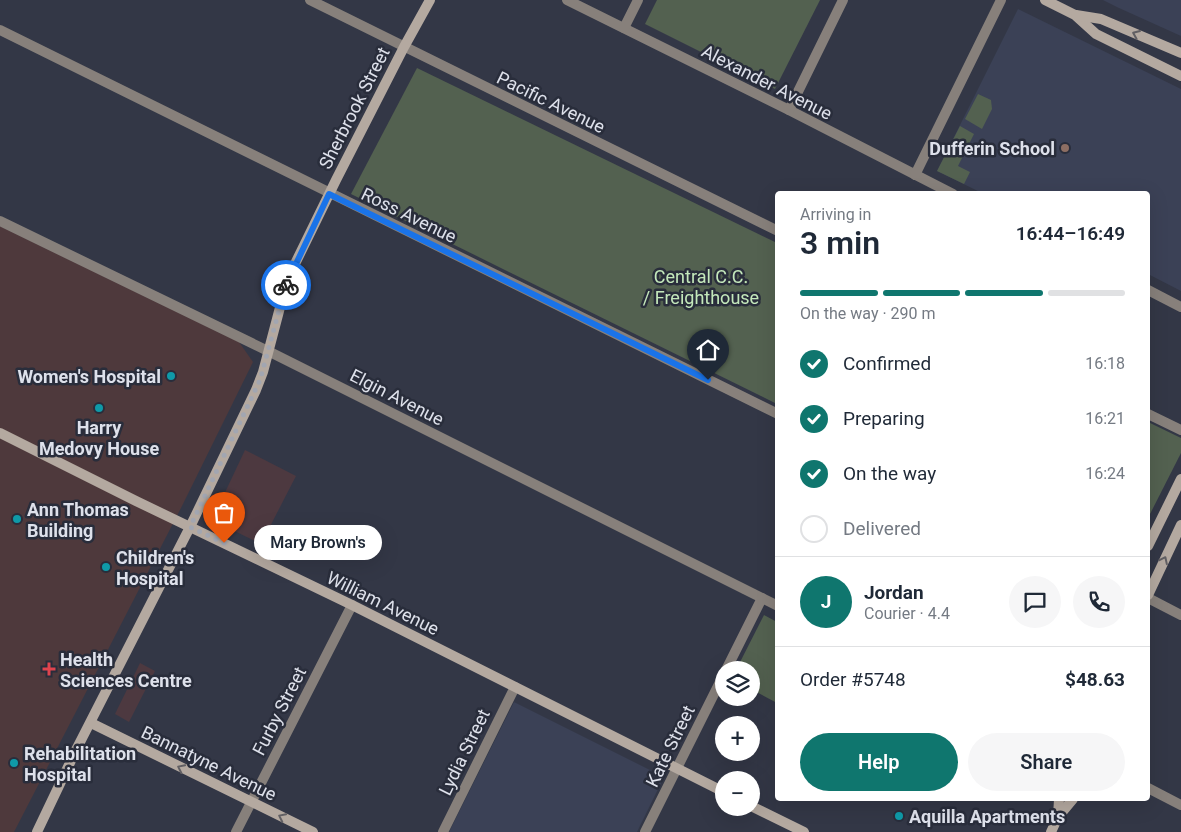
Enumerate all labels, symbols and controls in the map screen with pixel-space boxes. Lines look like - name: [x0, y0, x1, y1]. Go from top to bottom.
- one-way arrow: [1132, 29, 1141, 40]
- street label: Alexander Avenue: [698, 40, 836, 124]
- street label: Sherbrook Street: [314, 43, 394, 172]
- street label: Pacific Avenue: [494, 67, 608, 137]
- place label: Dufferin School: [929, 138, 1055, 159]
- marker: Dufferin School: [1059, 142, 1071, 154]
- street label: Ross Avenue: [358, 183, 460, 247]
- text: Arriving in: [800, 205, 871, 224]
- text: 16:44–16:49: [1016, 222, 1125, 245]
- text: 3 min: [800, 224, 880, 262]
- courier: [261, 260, 311, 310]
- park label: Central C.C. / Freighthouse: [643, 266, 759, 308]
- icon: bike: [272, 271, 300, 299]
- text: On the way · 290 m: [800, 304, 936, 323]
- pin: [687, 329, 729, 380]
- icon: home: [694, 336, 722, 364]
- icon: check: [800, 350, 828, 378]
- text: Confirmed: [843, 352, 931, 375]
- text: 16:18: [1085, 354, 1125, 373]
- street label: Elgin Avenue: [347, 364, 447, 430]
- place label: Women's Hospital: [17, 366, 161, 387]
- marker: Women's Hospital: [165, 370, 177, 382]
- marker: Harry Medovy House: [93, 402, 105, 414]
- icon: check: [800, 405, 828, 433]
- text: Preparing: [843, 407, 925, 430]
- text: 16:21: [1085, 409, 1125, 428]
- place label: Harry Medovy House: [39, 417, 159, 459]
- icon: check: [800, 460, 828, 488]
- text: On the way: [843, 462, 936, 485]
- text: 16:24: [1085, 464, 1125, 483]
- pin: [203, 492, 245, 543]
- place label: Ann Thomas Building: [27, 499, 129, 541]
- icon: bag: [210, 499, 238, 527]
- marker: Ann Thomas Building: [11, 513, 23, 525]
- text: Delivered: [843, 517, 921, 540]
- callout: Mary Brown's: [254, 526, 382, 560]
- text: Mary Brown's: [270, 533, 366, 552]
- place label: Children's Hospital: [116, 547, 194, 589]
- one-way arrow: [1158, 556, 1168, 565]
- marker: Children's Hospital: [100, 561, 112, 573]
- street label: William Avenue: [323, 567, 443, 639]
- button: chat: [1009, 576, 1061, 628]
- button: phone: [1073, 576, 1125, 628]
- text: Jordan: [864, 581, 924, 604]
- text: J: [821, 590, 831, 613]
- text: Courier · 4.4: [864, 604, 950, 623]
- place label: Health Sciences Centre: [60, 649, 192, 691]
- map controls: [715, 661, 760, 816]
- button: layers: [715, 661, 760, 706]
- marker: Health Sciences Centre: [42, 662, 56, 676]
- street label: Furby Street: [248, 663, 310, 759]
- text: Order #5748: [800, 668, 906, 691]
- text: $48.63: [1065, 668, 1125, 691]
- street label: Kate Street: [641, 702, 699, 790]
- street label: Lydia Street: [434, 705, 494, 798]
- button: +: [715, 716, 760, 761]
- street label: Bannatyne Avenue: [138, 721, 280, 805]
- button: Help: [800, 733, 958, 791]
- button: Share: [968, 733, 1125, 791]
- place label: Rehabilitation Hospital: [24, 743, 136, 785]
- marker: Rehabilitation Hospital: [8, 757, 20, 769]
- one-way arrow: [177, 764, 186, 774]
- button: −: [715, 771, 760, 816]
- place label: Aquilla Apartments: [909, 806, 1065, 827]
- marker: Aquilla Apartments: [893, 810, 905, 822]
- one-way arrow: [278, 813, 287, 823]

